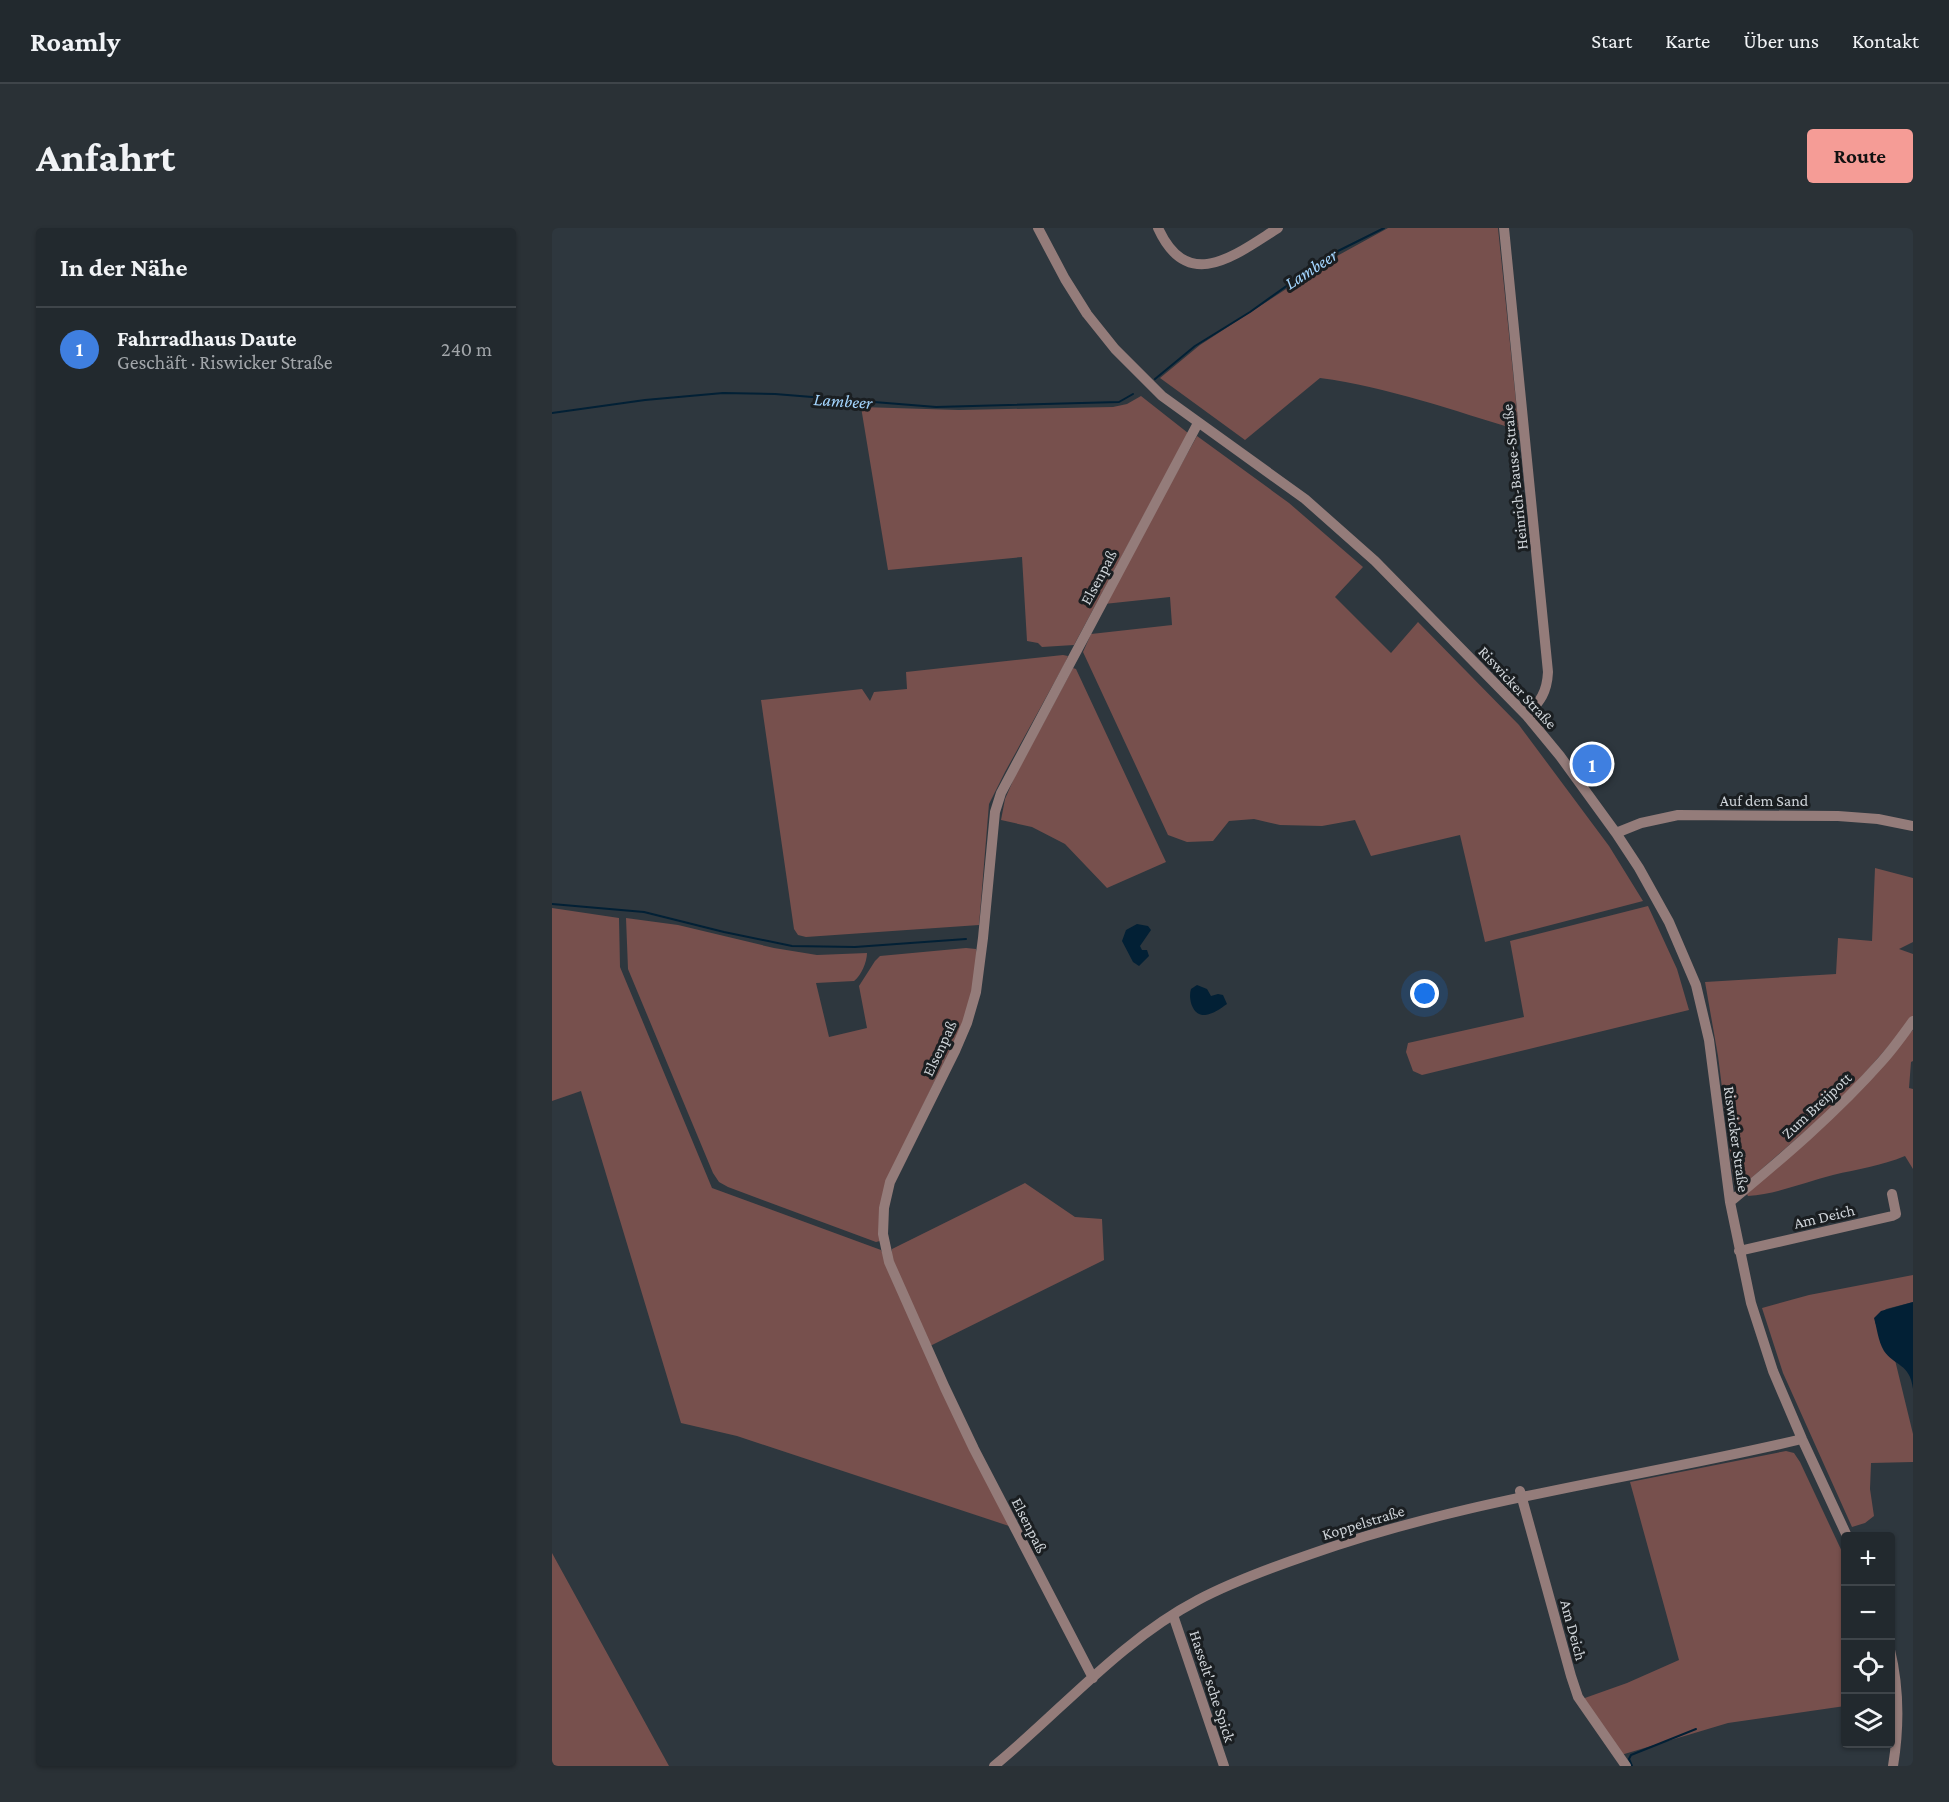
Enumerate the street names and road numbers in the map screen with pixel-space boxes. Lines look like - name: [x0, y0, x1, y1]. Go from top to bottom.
- street label: Heinrich-Bause-Straße: [1498, 403, 1531, 551]
- street label: Elsenpaß: [1077, 547, 1121, 608]
- street label: Riswicker Straße: [1475, 643, 1560, 732]
- street label: Auf dem Sand: [1720, 792, 1809, 809]
- street label: Elsenpaß: [919, 1018, 961, 1079]
- street label: Zum Breijpott: [1778, 1068, 1856, 1143]
- street label: Riswicker Straße: [1721, 1085, 1752, 1193]
- street label: Am Deich: [1792, 1201, 1857, 1232]
- street label: Elsenpaß: [1008, 1495, 1051, 1556]
- street label: Koppelstraße: [1320, 1502, 1407, 1544]
- street label: Am Deich: [1557, 1598, 1590, 1663]
- street label: Hasselt'sche Spick: [1186, 1628, 1239, 1745]

